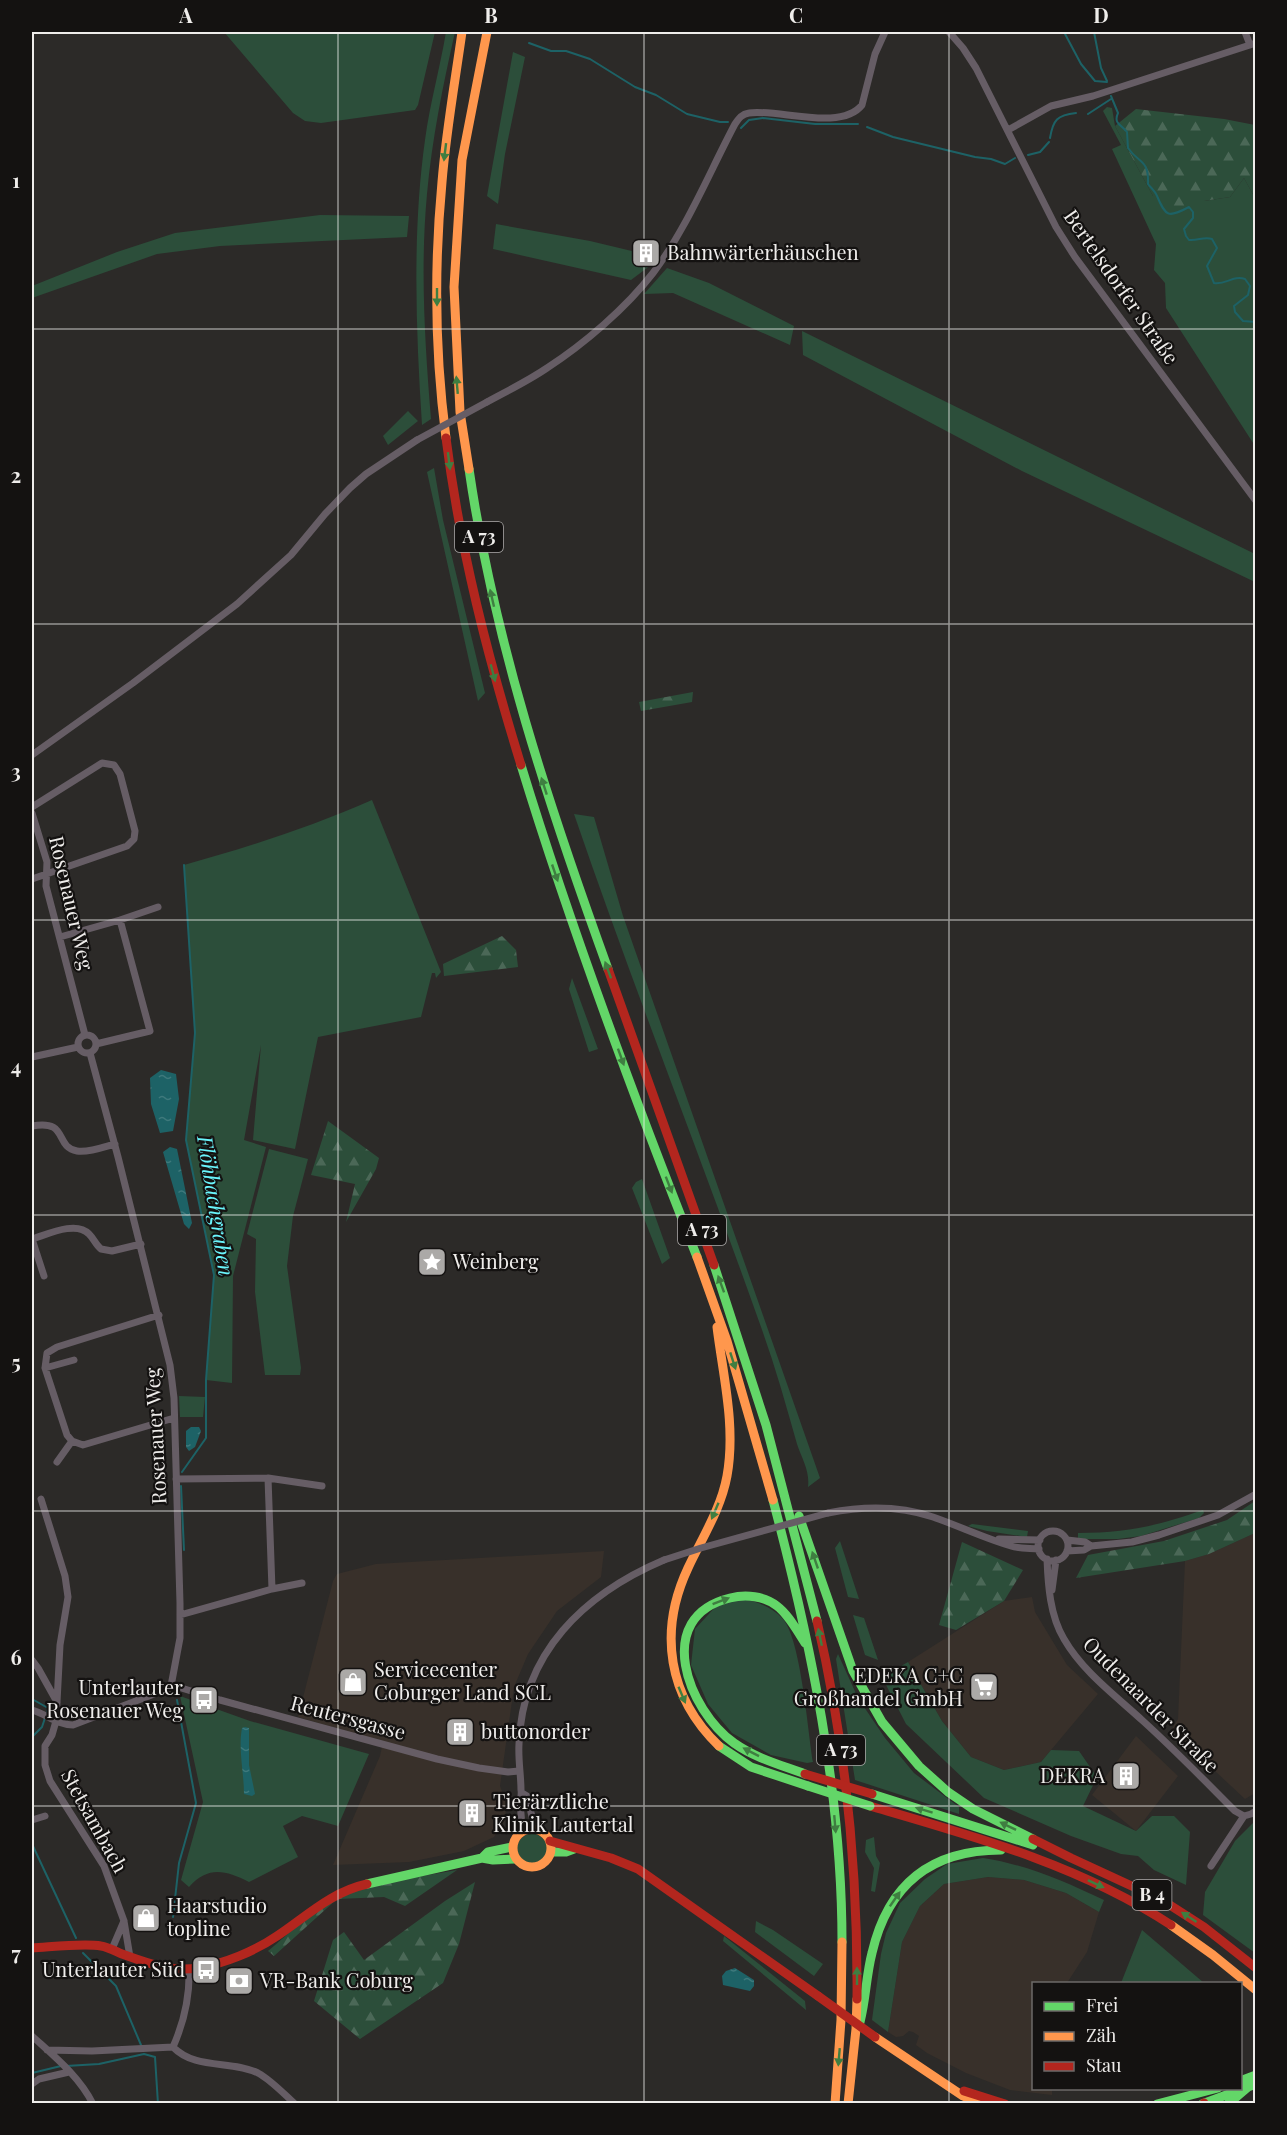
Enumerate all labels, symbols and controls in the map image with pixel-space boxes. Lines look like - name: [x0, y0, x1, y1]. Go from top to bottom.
- text: A: [178, 1, 193, 28]
- text: B: [484, 1, 498, 28]
- text: C: [789, 1, 803, 28]
- text: D: [1093, 1, 1109, 28]
- one-way arrow: [440, 143, 450, 162]
- text: 1: [12, 166, 20, 193]
- street label: Bertelsdorfer Straße: [1059, 203, 1186, 369]
- building icon: Bahnwärterhäuschen: [630, 237, 662, 269]
- place label: Bahnwärterhäuschen: [667, 238, 859, 265]
- one-way arrow: [432, 288, 442, 307]
- one-way arrow: [452, 376, 462, 395]
- one-way arrow: [444, 452, 454, 471]
- text: 2: [11, 461, 21, 488]
- road number: A 73: [455, 522, 503, 552]
- one-way arrow: [486, 589, 496, 607]
- one-way arrow: [489, 663, 499, 682]
- text: 3: [11, 757, 21, 784]
- one-way arrow: [539, 777, 548, 795]
- street label: Rosenauer Weg: [44, 833, 101, 973]
- one-way arrow: [550, 864, 560, 882]
- one-way arrow: [602, 961, 612, 979]
- one-way arrow: [616, 1048, 626, 1066]
- text: 4: [11, 1052, 21, 1079]
- water label: Flöhbachgraben: [192, 1132, 242, 1278]
- one-way arrow: [664, 1177, 674, 1195]
- road number: A 73: [678, 1215, 726, 1245]
- place icon: Weinberg: [416, 1246, 448, 1278]
- place label: Weinberg: [452, 1247, 539, 1274]
- one-way arrow: [716, 1275, 726, 1293]
- text: 5: [11, 1348, 21, 1375]
- one-way arrow: [729, 1352, 738, 1370]
- street label: Rosenauer Weg: [137, 1367, 172, 1505]
- one-way arrow: [710, 1502, 719, 1520]
- one-way arrow: [809, 1551, 819, 1569]
- one-way arrow: [712, 1595, 730, 1605]
- one-way arrow: [815, 1627, 824, 1646]
- street label: Oudenaarder Straße: [1078, 1630, 1226, 1778]
- text: 6: [10, 1643, 22, 1670]
- place label: Servicecenter Coburger Land SCL: [374, 1655, 551, 1705]
- place label: EDEKA C+C Großhandel GmbH: [794, 1661, 963, 1711]
- shop icon: Servicecenter Coburger Land SCL: [337, 1666, 369, 1698]
- supermarket icon: EDEKA C+C Großhandel GmbH: [968, 1671, 1000, 1703]
- place label: Unterlauter Rosenauer Weg: [46, 1673, 183, 1723]
- bus stop icon: Unterlauter Rosenauer Weg: [188, 1684, 220, 1716]
- one-way arrow: [678, 1686, 687, 1704]
- street label: Reutersgasse: [288, 1688, 409, 1745]
- building icon: buttonorder: [444, 1716, 476, 1748]
- place label: buttonorder: [481, 1717, 590, 1744]
- road number: A 73: [817, 1735, 865, 1765]
- one-way arrow: [743, 1748, 760, 1757]
- building icon: DEKRA: [1110, 1760, 1142, 1792]
- place label: DEKRA: [1040, 1761, 1105, 1788]
- street label: Stetsambach: [56, 1764, 135, 1877]
- place label: Tierärztliche Klinik Lautertal: [493, 1787, 634, 1837]
- building icon: Tierärztliche Klinik Lautertal: [456, 1797, 488, 1829]
- one-way arrow: [915, 1805, 933, 1814]
- one-way arrow: [830, 1814, 840, 1833]
- one-way arrow: [1000, 1822, 1017, 1831]
- one-way arrow: [1088, 1879, 1106, 1889]
- road number: B 4: [1132, 1880, 1172, 1910]
- place label: Haarstudio topline: [167, 1891, 267, 1941]
- one-way arrow: [889, 1892, 901, 1908]
- shop icon: Haarstudio topline: [130, 1902, 162, 1934]
- one-way arrow: [1181, 1912, 1197, 1923]
- text: 7: [11, 1939, 21, 1966]
- bus stop icon: Unterlauter Süd: [190, 1954, 222, 1986]
- place label: Unterlauter Süd: [42, 1955, 185, 1982]
- bank icon: VR-Bank Coburg: [223, 1965, 255, 1997]
- place label: VR-Bank Coburg: [259, 1966, 413, 1993]
- one-way arrow: [852, 1966, 861, 1985]
- legend: [1032, 1982, 1242, 2090]
- text: Frei: [1086, 1993, 1118, 2017]
- text: Zäh: [1086, 2023, 1117, 2047]
- one-way arrow: [835, 2047, 844, 2066]
- text: Stau: [1086, 2053, 1122, 2077]

